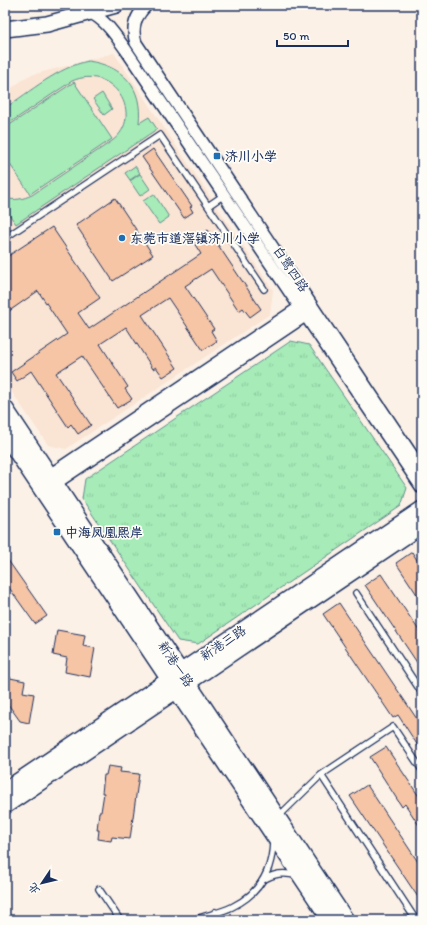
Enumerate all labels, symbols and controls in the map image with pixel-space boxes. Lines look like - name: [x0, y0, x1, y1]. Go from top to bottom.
- scale bar: [277, 22, 348, 48]
- text: 50 m: [283, 29, 309, 43]
- place label: 济川小学: [225, 149, 277, 164]
- marker: 济川小学: [212, 151, 222, 161]
- place label: 东莞市道滘镇济川小学: [130, 231, 260, 246]
- marker: 东莞市道滘镇济川小学: [117, 233, 127, 243]
- street label: 白鹭四路: [270, 243, 312, 295]
- place label: 中海凤凰熙岸: [65, 525, 143, 540]
- marker: 中海凤凰熙岸: [52, 527, 62, 537]
- street label: 新港三路: [197, 622, 249, 664]
- street label: 新港一路: [155, 638, 197, 690]
- north arrow: [22, 863, 62, 903]
- text: 北: [26, 880, 43, 897]

